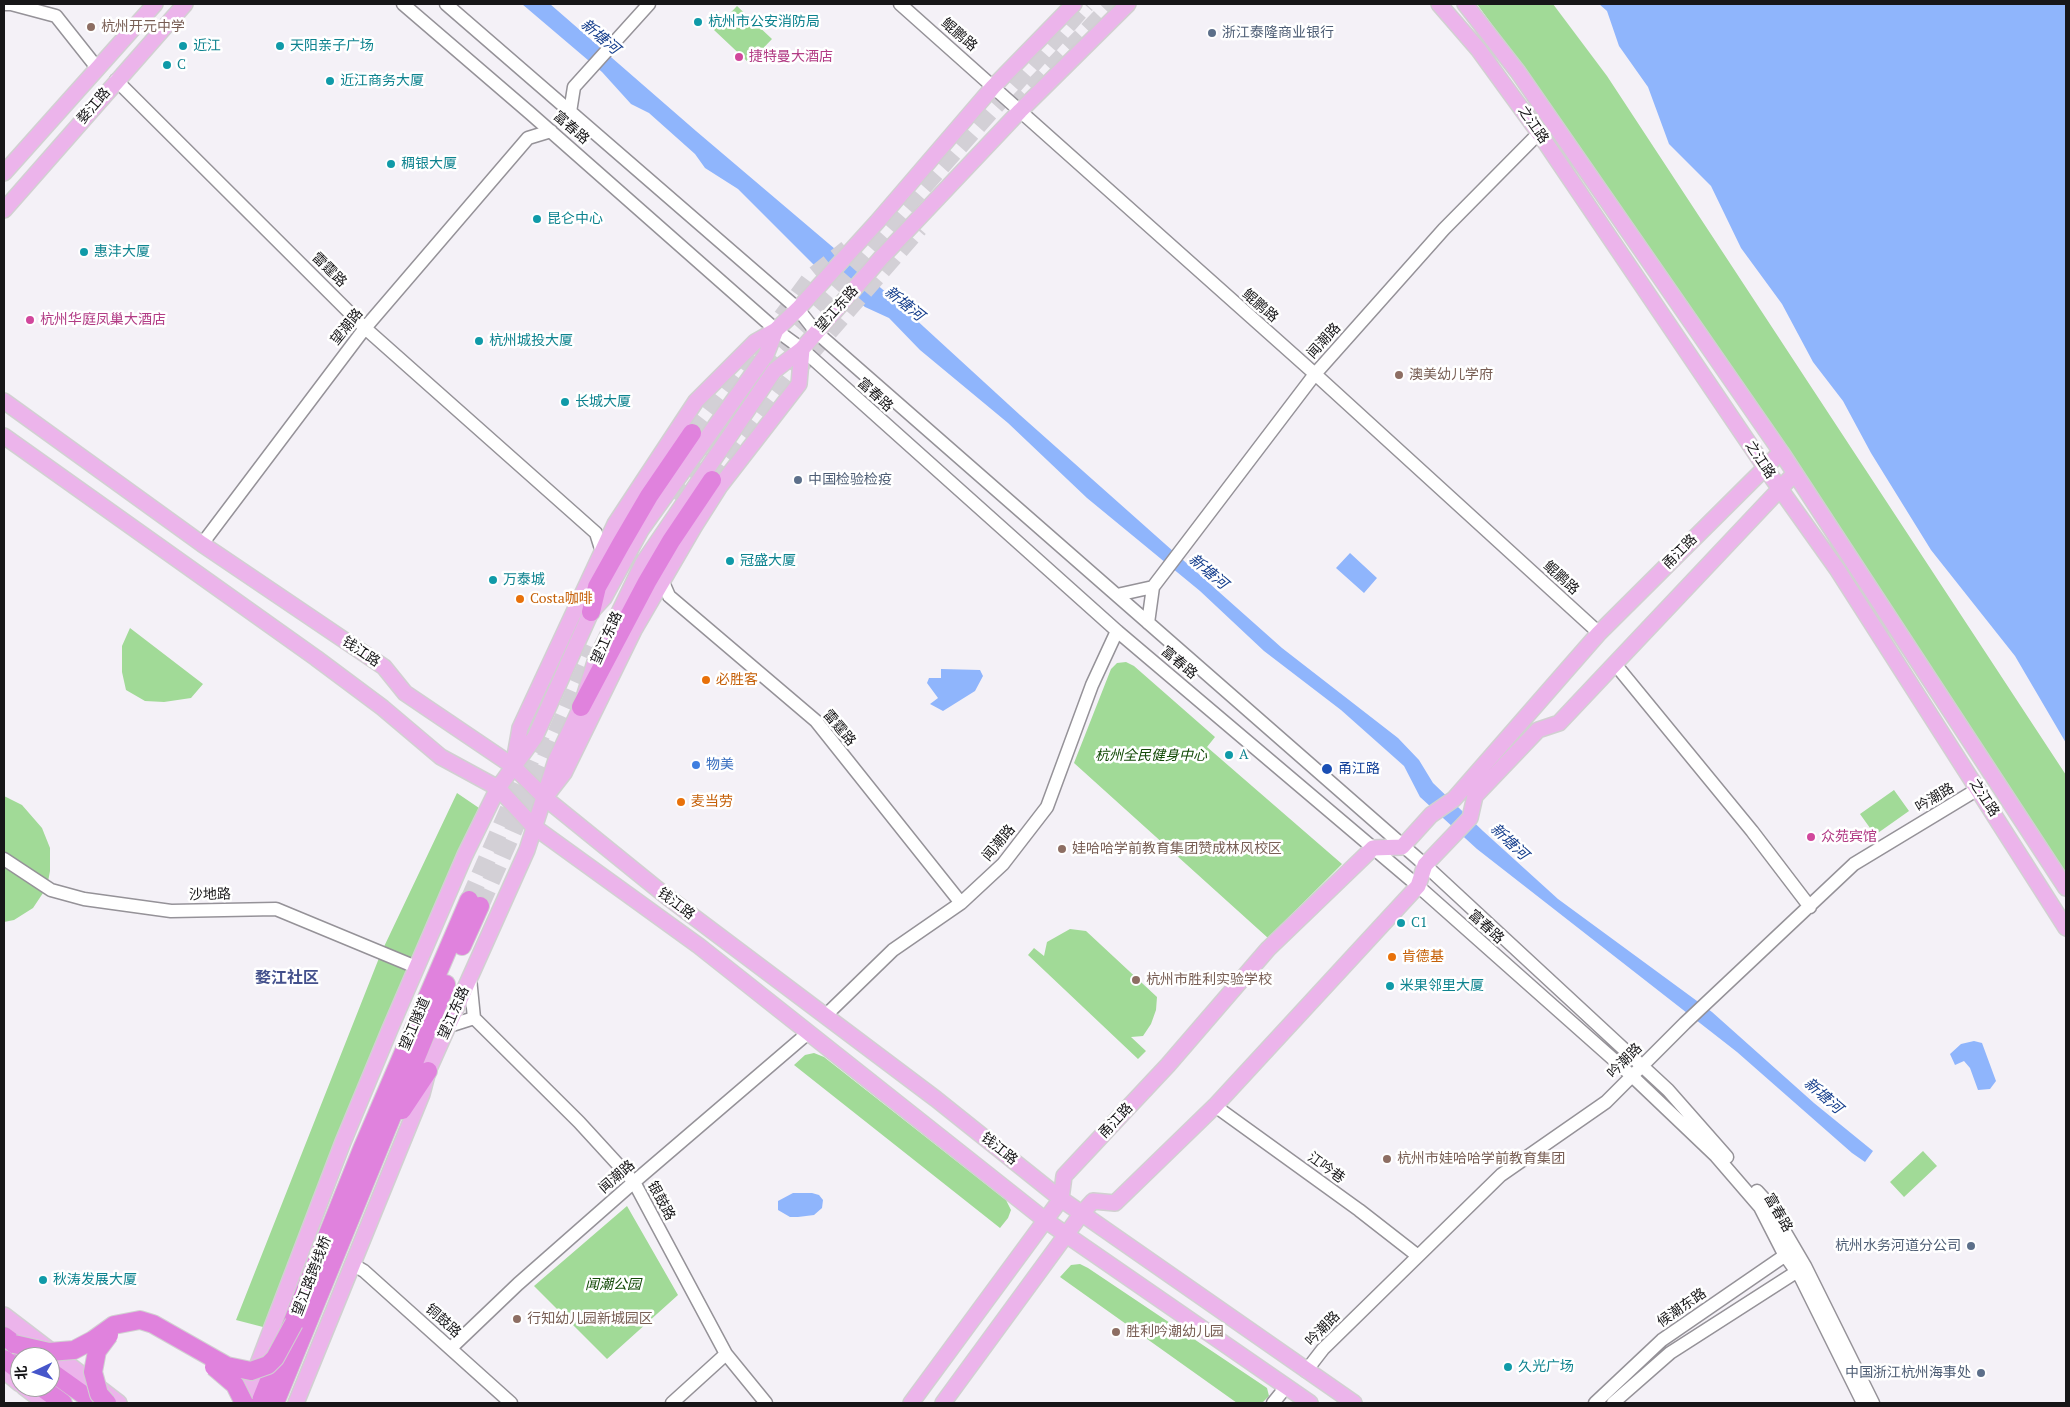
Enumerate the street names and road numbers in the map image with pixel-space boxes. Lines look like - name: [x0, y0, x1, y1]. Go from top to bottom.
- street label: 鲲鹏路: [938, 15, 980, 55]
- street label: 婺江路: [74, 85, 114, 127]
- street label: 之江路: [1514, 103, 1552, 147]
- street label: 富春路: [550, 108, 592, 148]
- street label: 雷霆路: [308, 249, 350, 291]
- street label: 望江东路: [812, 283, 862, 335]
- street label: 鲲鹏路: [1239, 286, 1281, 326]
- street label: 望潮路: [327, 305, 367, 349]
- street label: 闻潮路: [1304, 320, 1344, 362]
- street label: 富春路: [854, 375, 896, 415]
- street label: 之江路: [1741, 438, 1779, 482]
- street label: 甬江路: [1659, 531, 1701, 573]
- street label: 鲲鹏路: [1540, 558, 1582, 598]
- street label: 望江东路: [588, 609, 626, 667]
- street label: 钱江路: [339, 633, 383, 671]
- street label: 富春路: [1158, 643, 1200, 683]
- street label: 雷霆路: [819, 707, 859, 749]
- street label: 之江路: [1966, 776, 2002, 820]
- street label: 吟潮路: [1913, 780, 1957, 816]
- street label: 闻潮路: [979, 822, 1019, 864]
- street label: 钱江路: [654, 885, 698, 923]
- street label: 沙地路: [189, 886, 231, 904]
- street label: 富春路: [1465, 907, 1507, 947]
- street label: 望江东路: [435, 984, 473, 1042]
- street label: 望江隧道: [396, 995, 434, 1053]
- street label: 吟潮路: [1604, 1040, 1646, 1082]
- street label: 甬江路: [1096, 1100, 1136, 1142]
- street label: 钱江路: [977, 1129, 1021, 1169]
- street label: 江吟巷: [1304, 1149, 1348, 1187]
- street label: 闻潮路: [596, 1157, 638, 1197]
- street label: 银鼓路: [644, 1179, 678, 1223]
- street label: 富春路: [1760, 1191, 1796, 1235]
- street label: 望江路跨线桥: [289, 1234, 335, 1318]
- street label: 候潮东路: [1654, 1285, 1710, 1331]
- street label: 铜鼓路: [422, 1301, 464, 1341]
- street label: 吟潮路: [1302, 1308, 1344, 1350]

